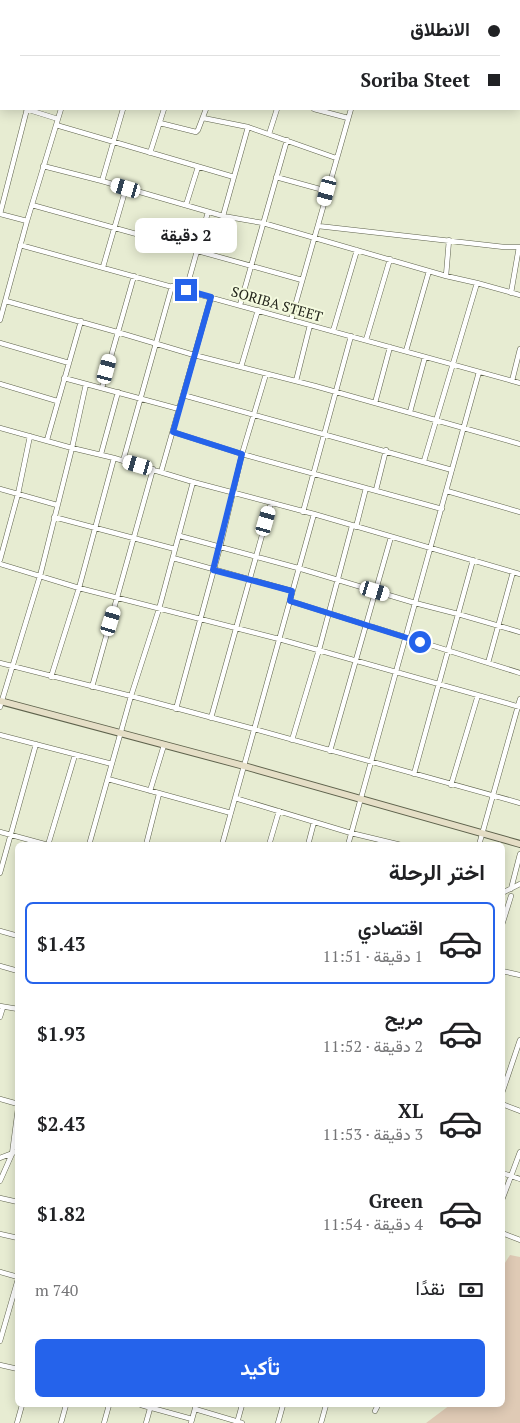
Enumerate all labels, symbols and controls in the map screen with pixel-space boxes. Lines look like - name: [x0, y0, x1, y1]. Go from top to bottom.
- text: الانطلاق: [410, 16, 470, 41]
- text: Soriba Steet: [361, 67, 470, 92]
- car: [315, 175, 338, 207]
- car: [109, 177, 142, 199]
- callout: 2 دقيقة: [135, 218, 237, 252]
- text: 2 دقيقة: [160, 224, 212, 246]
- route end: [175, 279, 197, 301]
- street label: SORIBA STEET: [229, 281, 325, 326]
- car: [95, 353, 118, 385]
- car: [121, 454, 154, 476]
- car: [254, 505, 277, 537]
- car: [358, 579, 391, 603]
- car: [99, 604, 122, 638]
- route start: [409, 631, 431, 653]
- text: اختر الرحلة: [389, 857, 485, 886]
- text: اقتصادي: [358, 915, 423, 940]
- icon: car: [438, 921, 483, 966]
- text: $1.43: [37, 931, 86, 956]
- text: 1 دقيقة · 11:51: [323, 945, 423, 967]
- text: مريح: [385, 1005, 423, 1030]
- icon: car: [438, 1011, 483, 1056]
- text: $1.93: [37, 1021, 86, 1046]
- text: 2 دقيقة · 11:52: [323, 1035, 423, 1057]
- text: XL: [398, 1098, 423, 1123]
- icon: car: [438, 1101, 483, 1146]
- text: $2.43: [37, 1111, 86, 1136]
- text: 3 دقيقة · 11:53: [323, 1123, 423, 1145]
- text: Green: [369, 1188, 423, 1213]
- icon: car: [438, 1191, 483, 1236]
- text: $1.82: [37, 1201, 86, 1226]
- text: 4 دقيقة · 11:54: [323, 1213, 423, 1235]
- text: نقدًا: [416, 1275, 445, 1300]
- icon: cash: [457, 1276, 485, 1304]
- text: 740 m: [35, 1279, 78, 1301]
- button: تأكيد: [35, 1339, 485, 1397]

